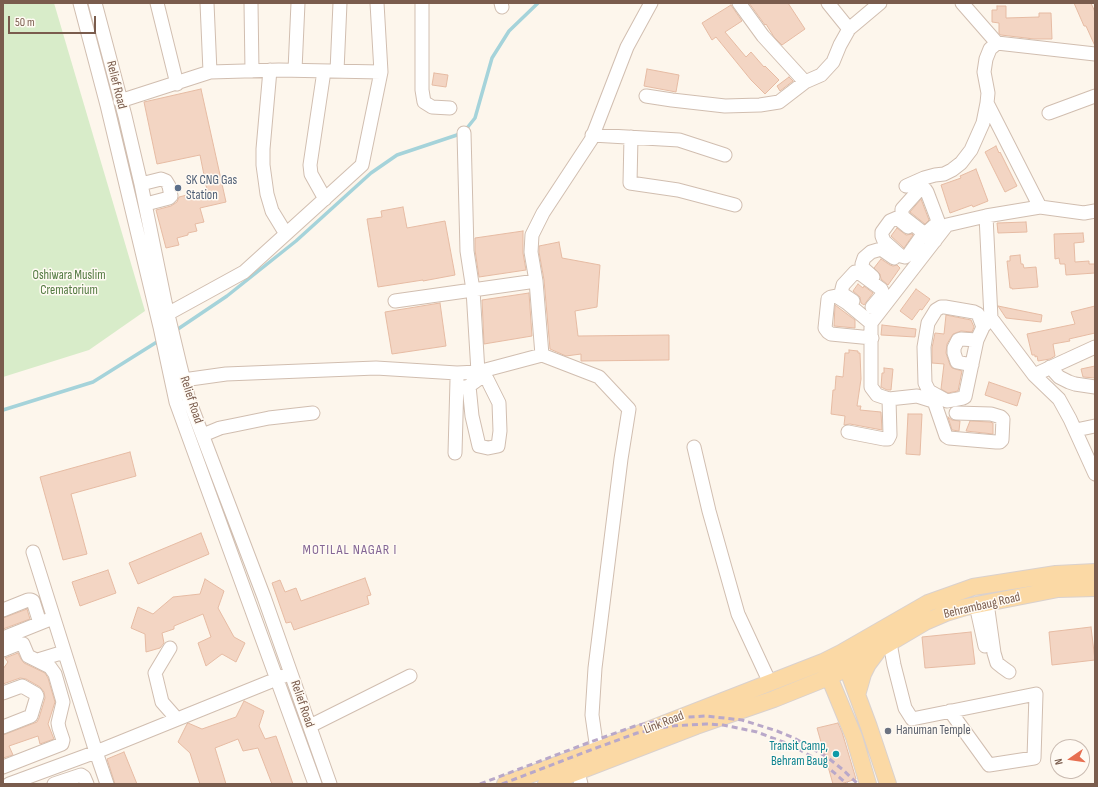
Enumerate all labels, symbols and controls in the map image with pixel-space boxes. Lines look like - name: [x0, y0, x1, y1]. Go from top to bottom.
- scale bar: [10, 8, 98, 34]
- text: 50 m: [15, 15, 35, 30]
- street label: Relief Road: [103, 59, 129, 111]
- place label: SK CNG Gas Station: [186, 173, 237, 204]
- marker: SK CNG Gas Station: [173, 183, 183, 193]
- park label: Oshiwara Muslim Crematorium: [32, 268, 106, 299]
- street label: Relief Road: [176, 374, 206, 426]
- district label: MOTILAL NAGAR I: [303, 542, 397, 558]
- street label: Behrambaug Road: [942, 590, 1022, 622]
- street label: Relief Road: [287, 678, 317, 730]
- street label: Link Road: [642, 708, 686, 738]
- place label: Hanuman Temple: [896, 723, 971, 739]
- marker: Hanuman Temple: [883, 726, 893, 736]
- place label: Transit Camp, Behram Baug: [769, 739, 828, 770]
- north arrow: [1050, 739, 1090, 779]
- marker: Transit Camp, Behram Baug: [831, 749, 841, 759]
- text: N: [1052, 757, 1066, 766]

